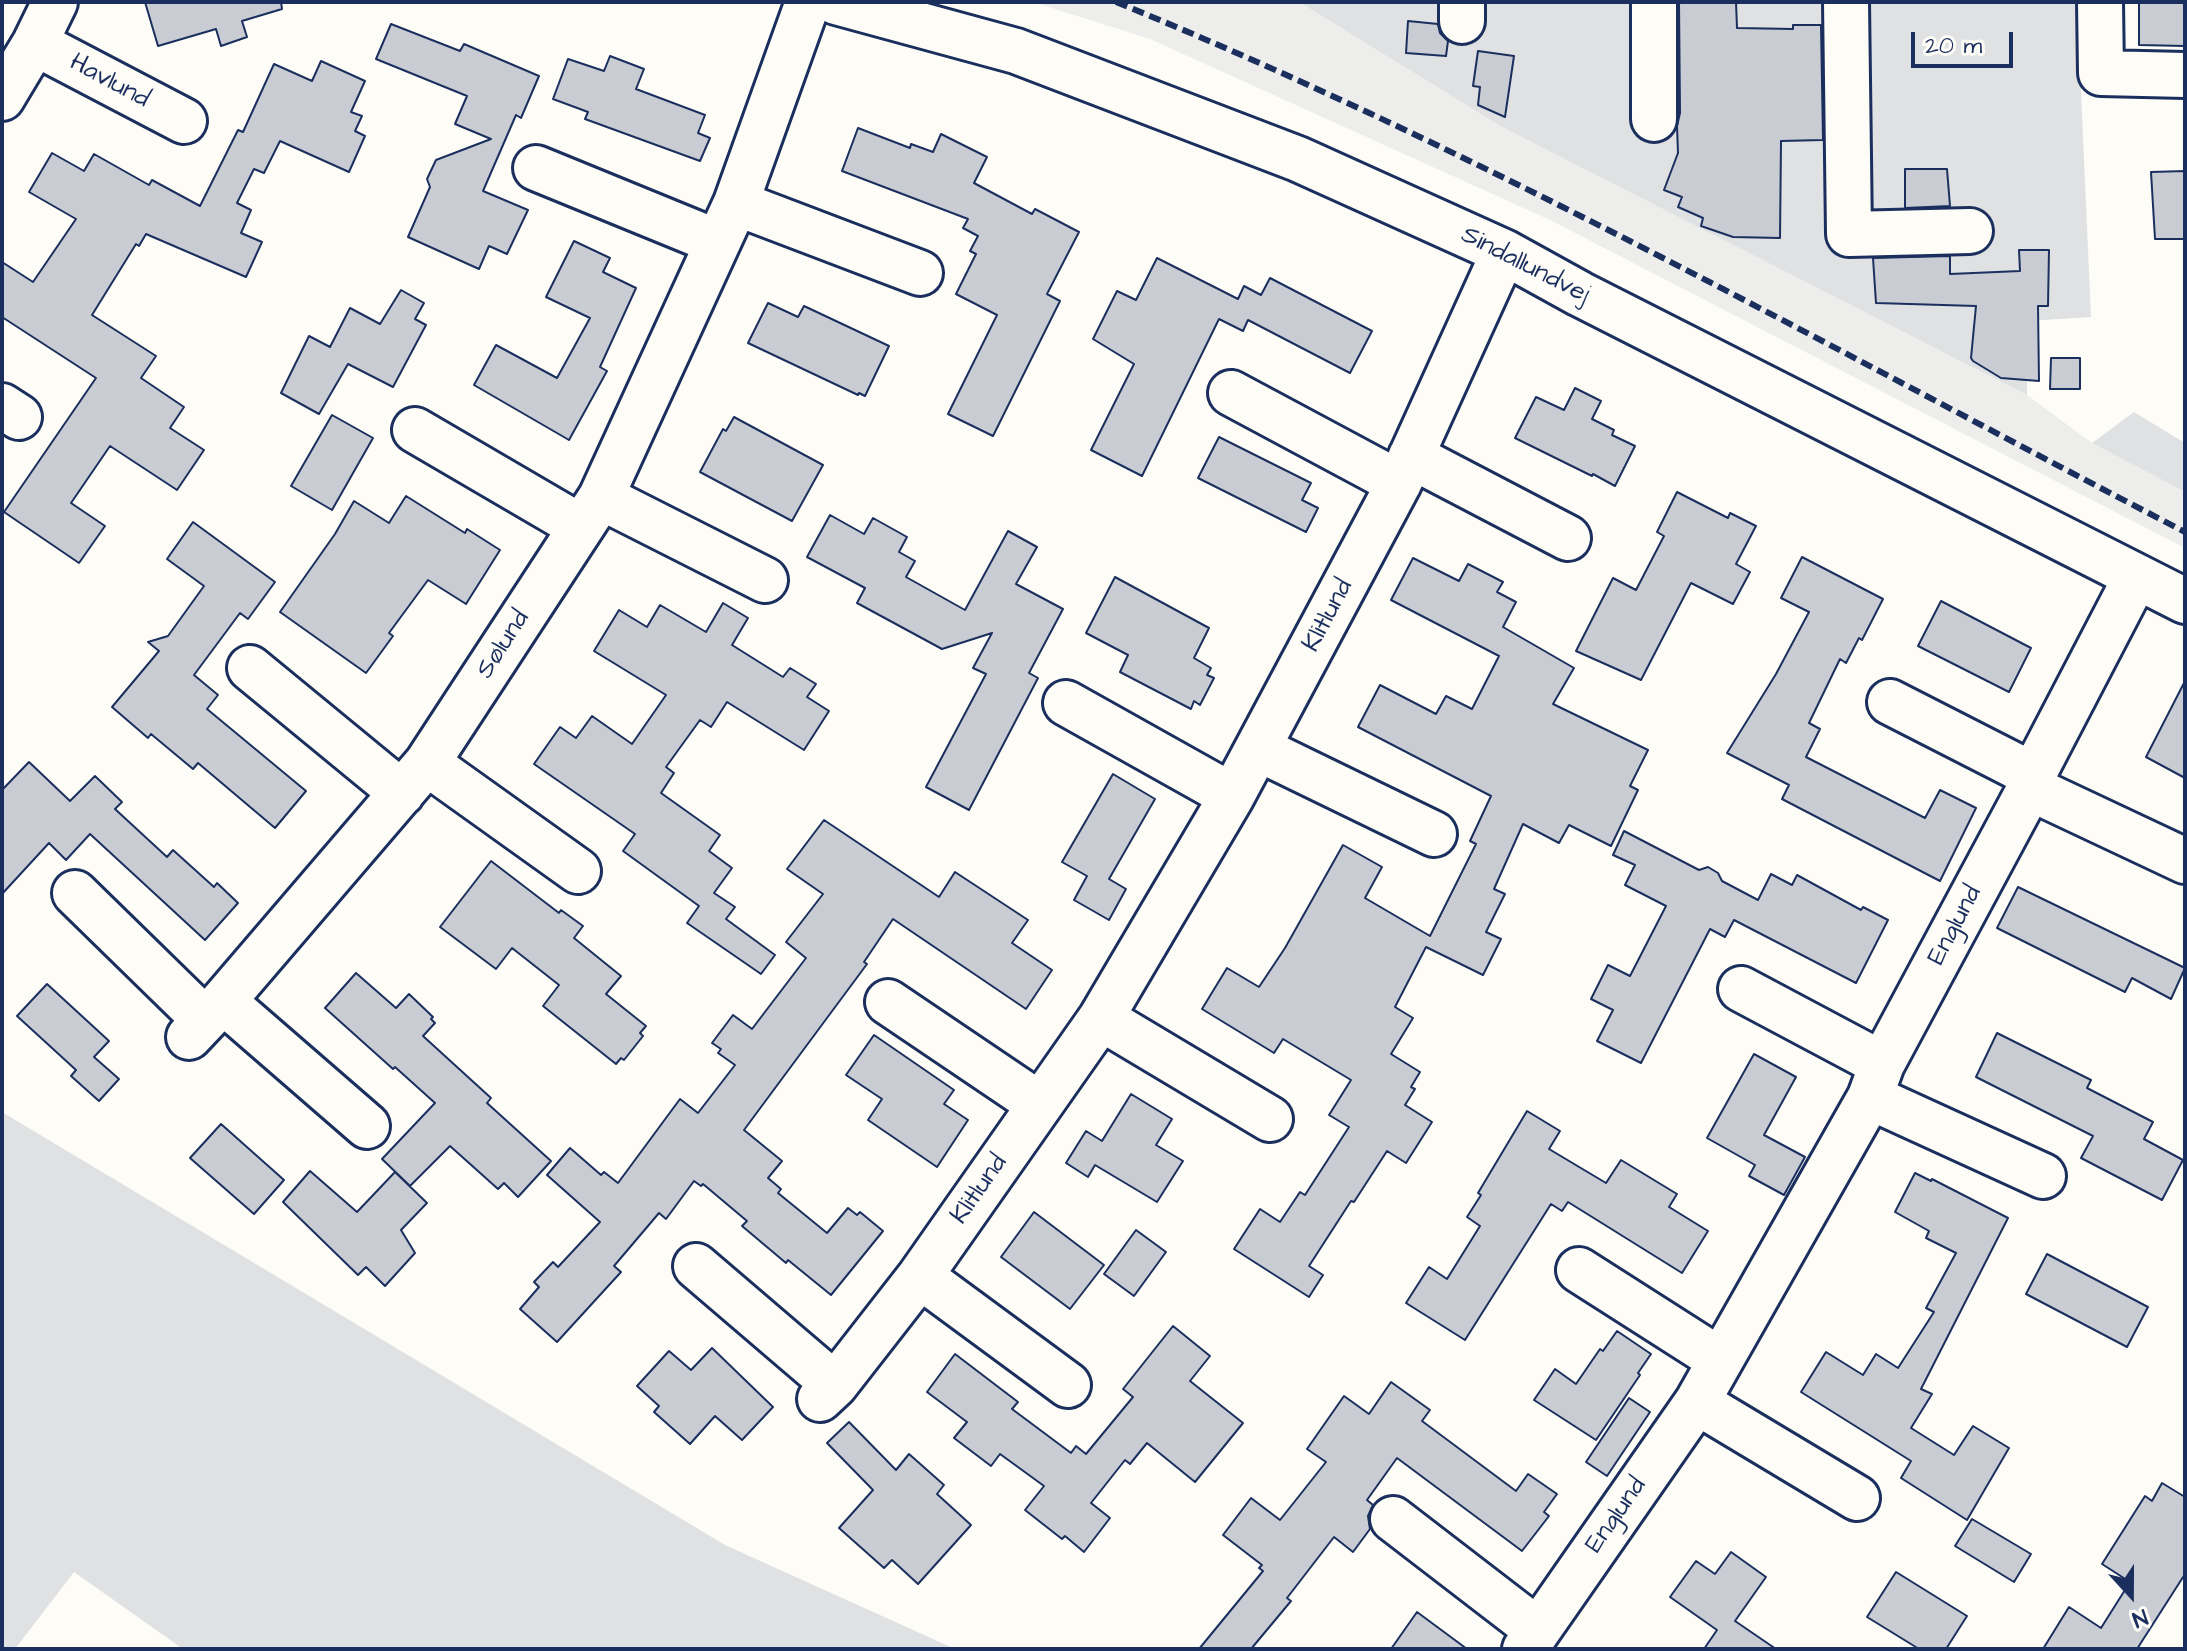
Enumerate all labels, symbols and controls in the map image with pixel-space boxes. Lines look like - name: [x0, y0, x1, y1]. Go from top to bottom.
- scale bar: [1915, 16, 2017, 66]
- text: 20 m: [1925, 29, 1982, 63]
- street label: Havlund: [64, 48, 154, 116]
- street label: Sindallundvej: [1456, 220, 1594, 312]
- street label: Klitlund: [1297, 574, 1361, 658]
- street label: Sølund: [471, 605, 537, 685]
- street label: Englund: [1922, 881, 1990, 971]
- street label: Klitlund: [945, 1149, 1015, 1231]
- street label: Englund: [1580, 1472, 1654, 1560]
- north arrow: [2091, 1555, 2171, 1635]
- text: N: [2128, 1601, 2152, 1635]

